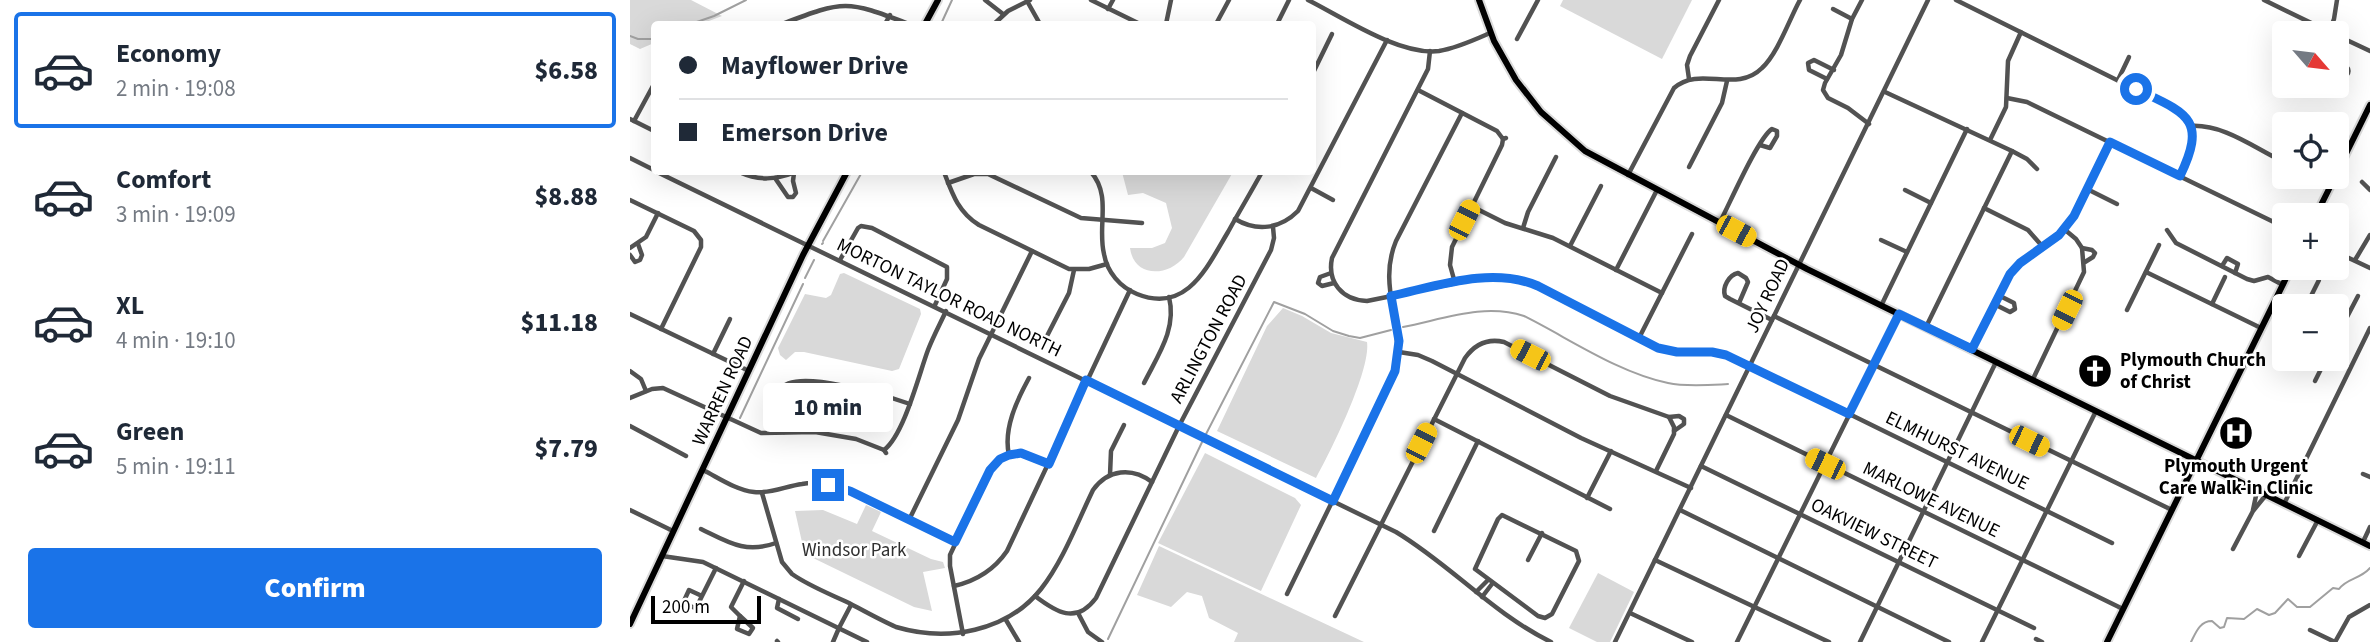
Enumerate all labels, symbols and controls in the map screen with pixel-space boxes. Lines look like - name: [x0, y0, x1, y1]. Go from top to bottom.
- north arrow: [2272, 21, 2348, 98]
- map controls: [2272, 21, 2349, 371]
- text: Economy: [116, 35, 221, 72]
- icon: car: [32, 39, 95, 102]
- text: Mayflower Drive: [721, 47, 908, 84]
- text: $6.58: [534, 52, 598, 89]
- text: 2 min · 19:08: [116, 72, 236, 105]
- route start: [2120, 73, 2152, 105]
- button: locate: [2272, 112, 2349, 189]
- text: Emerson Drive: [721, 114, 888, 151]
- text: Comfort: [116, 161, 211, 198]
- icon: car: [32, 165, 95, 228]
- text: $8.88: [534, 178, 598, 215]
- car: [1446, 197, 1483, 243]
- text: 3 min · 19:09: [116, 198, 236, 231]
- button: +: [2272, 203, 2349, 280]
- car: [1713, 212, 1760, 250]
- street label: MORTON TAYLOR ROAD NORTH: [832, 232, 1066, 364]
- street label: JOY ROAD: [1739, 254, 1797, 338]
- street label: ARLINGTON ROAD: [1164, 270, 1254, 408]
- text: XL: [116, 287, 144, 324]
- car: [2049, 287, 2086, 333]
- icon: car: [32, 291, 95, 354]
- button: −: [2272, 294, 2349, 371]
- text: $11.18: [521, 304, 598, 341]
- text: 4 min · 19:10: [116, 324, 236, 357]
- street label: WARREN ROAD: [686, 332, 760, 450]
- car: [1507, 336, 1554, 374]
- place label: Plymouth Church of Christ: [2120, 347, 2266, 396]
- church icon: Plymouth Church of Christ: [2076, 352, 2114, 390]
- callout: 10 min: [763, 384, 893, 433]
- text: 10 min: [794, 391, 862, 424]
- street label: ELMHURST AVENUE: [1881, 405, 2033, 497]
- text: Green: [116, 413, 184, 450]
- hospital icon: Plymouth Urgent Care Walk-in Clinic: [2217, 414, 2255, 452]
- icon: car: [32, 417, 95, 480]
- car: [1403, 420, 1440, 466]
- car: [2006, 422, 2053, 460]
- text: $7.79: [534, 430, 598, 467]
- car: [1802, 445, 1849, 483]
- text: 5 min · 19:11: [116, 450, 236, 483]
- place label: Plymouth Urgent Care Walk-in Clinic: [2159, 453, 2313, 502]
- street label: MARLOWE AVENUE: [1858, 455, 2004, 545]
- route end: [812, 469, 844, 501]
- street label: OAKVIEW STREET: [1806, 492, 1942, 576]
- park label: Windsor Park: [802, 537, 907, 564]
- button: Confirm: [28, 548, 602, 628]
- scale bar: [651, 593, 761, 625]
- text: 200 m: [662, 594, 710, 621]

